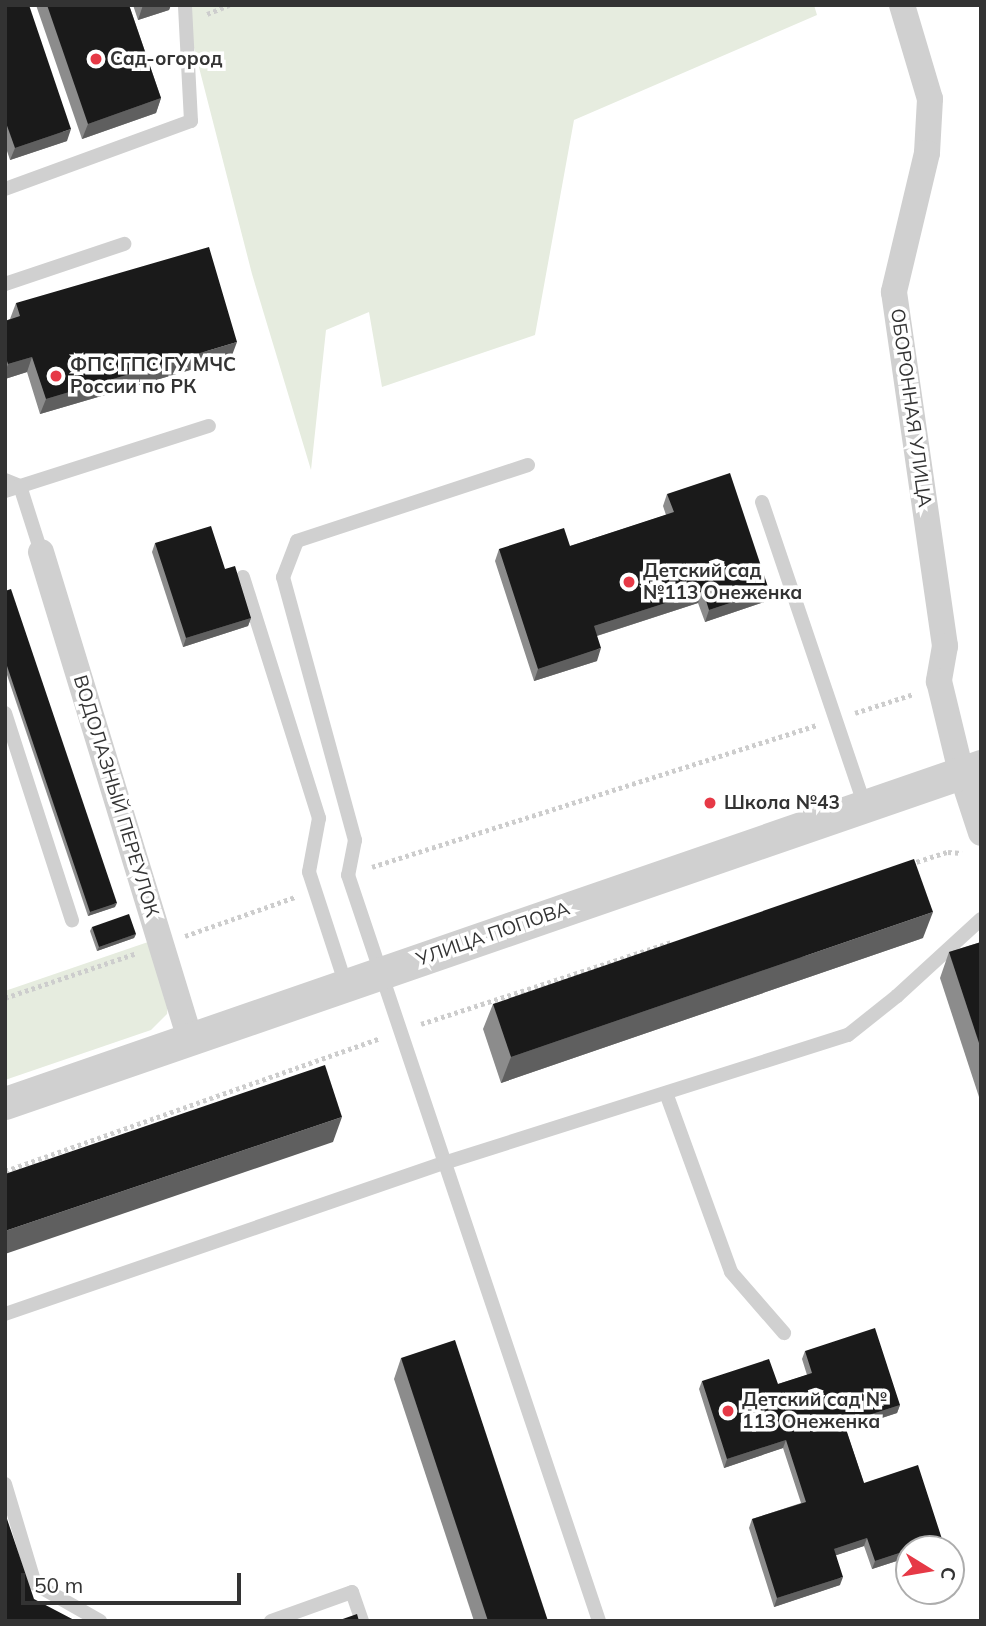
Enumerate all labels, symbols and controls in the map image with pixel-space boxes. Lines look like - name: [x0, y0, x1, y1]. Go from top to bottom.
- place label: Сад-огород: [110, 48, 222, 70]
- marker: Сад-огород: [88, 51, 104, 67]
- street label: ОБОРОННАЯ УЛИЦА: [886, 307, 936, 509]
- place label: ФПС ГПС ГУ МЧС России по РК: [70, 354, 236, 398]
- marker: ФПС ГПС ГУ МЧС России по РК: [48, 368, 64, 384]
- place label: Детский сад №113 Онеженка: [643, 560, 802, 604]
- marker: Детский сад №113 Онеженка: [621, 574, 637, 590]
- street label: ВОДОЛАЗНЫЙ ПЕРЕУЛОК: [68, 672, 164, 920]
- place label: Школа №43: [724, 792, 840, 814]
- marker: Школа №43: [702, 795, 718, 811]
- street label: УЛИЦА ПОПОВА: [413, 897, 573, 971]
- place label: Детский сад № 113 Онеженка: [742, 1389, 887, 1433]
- marker: Детский сад № 113 Онеженка: [720, 1403, 736, 1419]
- north arrow: [895, 1535, 965, 1605]
- scale bar: [24, 1560, 245, 1604]
- text: С: [936, 1565, 962, 1582]
- text: 50 m: [34, 1572, 83, 1598]

